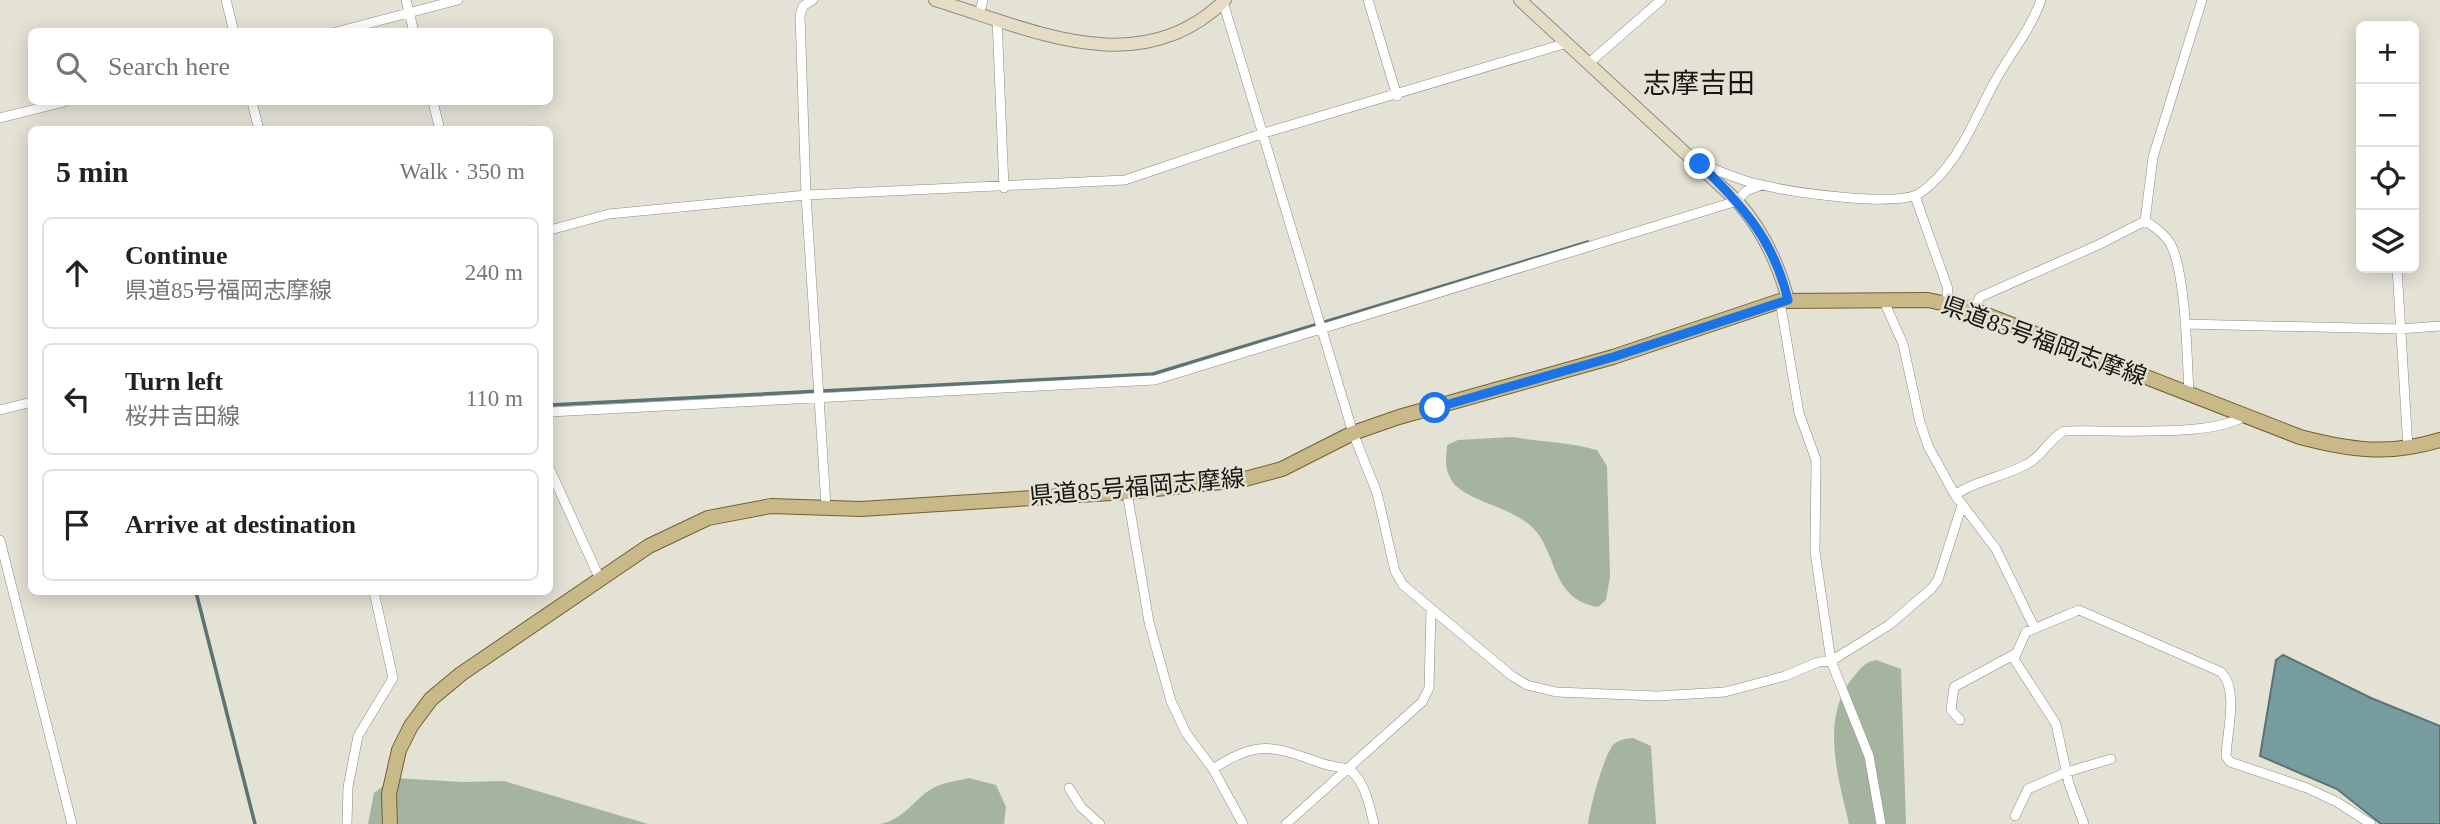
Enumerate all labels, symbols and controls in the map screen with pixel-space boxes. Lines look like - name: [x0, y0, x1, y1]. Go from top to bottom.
- map controls: [2356, 21, 2419, 273]
- button: +: [2356, 21, 2419, 84]
- search box: [28, 28, 553, 105]
- icon: search: [52, 48, 90, 86]
- text: Search here: [108, 52, 230, 81]
- district label: 志摩吉田: [1643, 68, 1755, 99]
- button: −: [2356, 84, 2419, 147]
- button: locate: [2356, 147, 2419, 210]
- route end: [1684, 148, 1715, 179]
- text: 5 min: [56, 155, 129, 188]
- text: Walk · 350 m: [400, 159, 525, 184]
- button: layers: [2356, 210, 2419, 273]
- text: Continue: [125, 241, 228, 270]
- icon: ahead: [58, 254, 96, 292]
- text: 240 m: [465, 260, 523, 285]
- text: 県道85号福岡志摩線: [125, 278, 332, 303]
- street label: 県道85号福岡志摩線: [1938, 292, 2150, 390]
- text: Turn left: [125, 367, 223, 396]
- icon: left: [58, 380, 96, 418]
- text: 110 m: [466, 386, 523, 411]
- route start: [1419, 392, 1450, 423]
- text: 桜井吉田線: [125, 404, 240, 429]
- street label: 県道85号福岡志摩線: [1028, 465, 1246, 509]
- icon: arrive: [58, 506, 96, 544]
- text: Arrive at destination: [125, 510, 356, 539]

